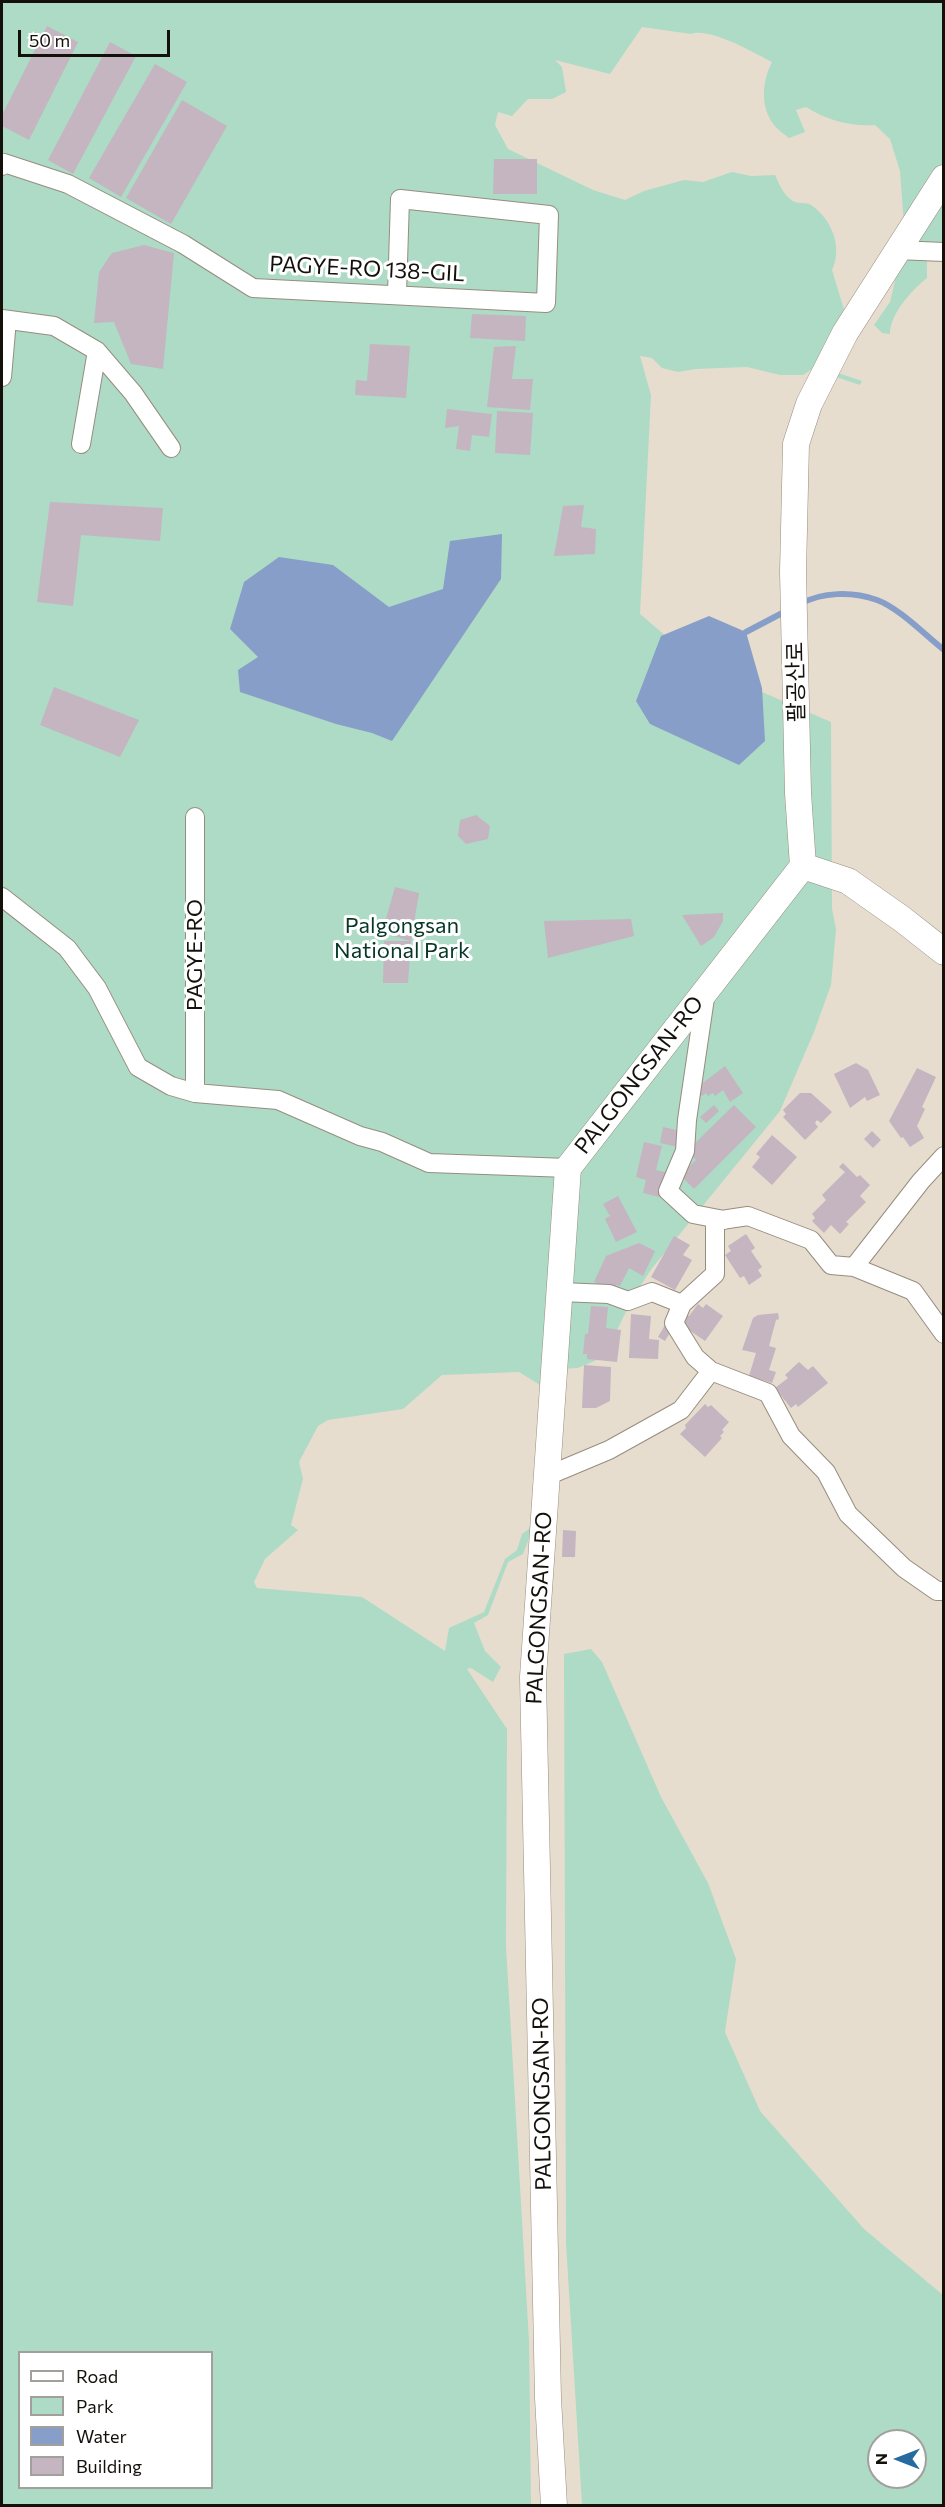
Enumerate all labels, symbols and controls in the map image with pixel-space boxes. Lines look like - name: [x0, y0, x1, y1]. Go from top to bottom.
- scale bar: [21, 18, 172, 56]
- text: 50 m: [29, 29, 70, 51]
- street label: PAGYE-RO 138-GIL: [269, 251, 465, 287]
- street label: 팔공산로: [782, 641, 810, 723]
- street label: PAGYE-RO: [182, 899, 208, 1011]
- park label: Palgongsan National Park: [334, 913, 470, 964]
- street label: PALGONGSAN-RO: [569, 991, 709, 1159]
- street label: PALGONGSAN-RO: [521, 1511, 557, 1705]
- street label: PALGONGSAN-RO: [527, 1997, 557, 2191]
- legend: [18, 2351, 213, 2489]
- text: Road: [76, 2365, 118, 2387]
- text: Park: [76, 2395, 114, 2417]
- text: Water: [76, 2425, 127, 2447]
- north arrow: [867, 2429, 927, 2489]
- text: N: [871, 2453, 890, 2465]
- text: Building: [76, 2455, 142, 2477]

